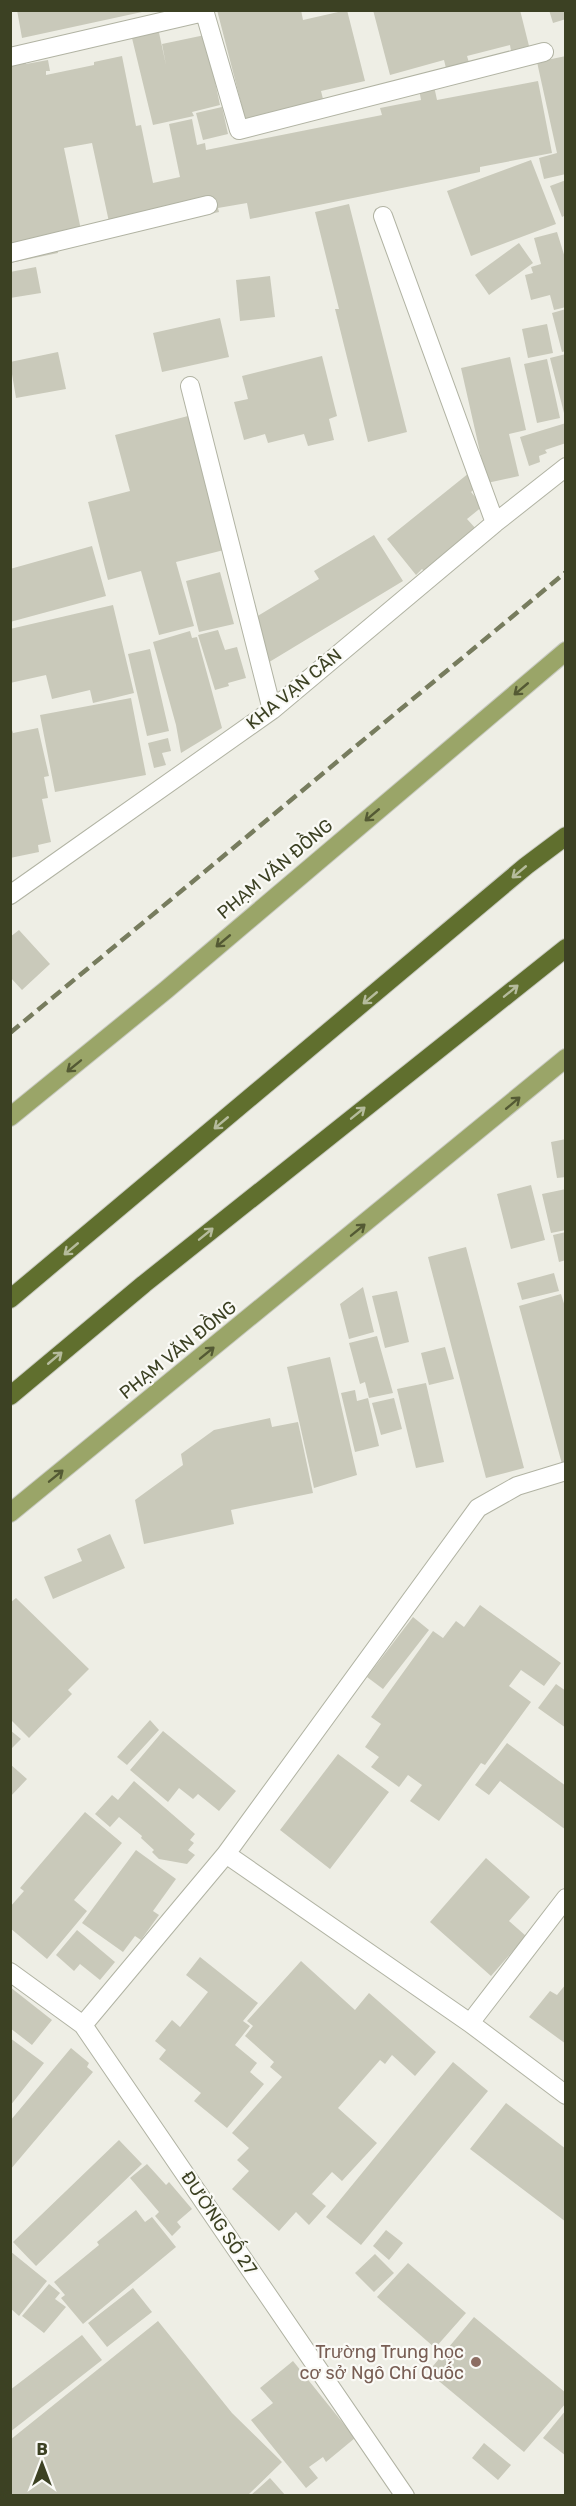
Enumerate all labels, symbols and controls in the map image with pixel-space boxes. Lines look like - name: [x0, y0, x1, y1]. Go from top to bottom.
- street label: KHA VẠN CÂN: [242, 644, 346, 734]
- one-way arrow: [513, 682, 529, 695]
- one-way arrow: [364, 808, 380, 821]
- street label: PHẠM VĂN ĐỒNG: [211, 812, 337, 924]
- one-way arrow: [511, 866, 527, 879]
- one-way arrow: [216, 934, 231, 948]
- one-way arrow: [503, 985, 519, 998]
- one-way arrow: [363, 991, 378, 1005]
- one-way arrow: [66, 1059, 82, 1072]
- one-way arrow: [505, 1096, 521, 1109]
- one-way arrow: [350, 1106, 366, 1119]
- one-way arrow: [214, 1116, 229, 1130]
- one-way arrow: [350, 1223, 365, 1237]
- one-way arrow: [198, 1228, 214, 1241]
- one-way arrow: [63, 1242, 79, 1255]
- street label: PHẠM VĂN ĐỒNG: [113, 1294, 241, 1404]
- one-way arrow: [199, 1347, 215, 1360]
- one-way arrow: [47, 1351, 62, 1365]
- one-way arrow: [48, 1470, 64, 1483]
- street label: ĐƯỜNG SỐ 27: [176, 2165, 265, 2279]
- place label: Trường Trung học cơ sở Ngô Chí Quốc: [299, 2341, 464, 2384]
- marker: Trường Trung học cơ sở Ngô Chí Quốc: [469, 2355, 483, 2369]
- north arrow: [12, 2434, 72, 2494]
- text: B: [36, 2440, 48, 2459]

